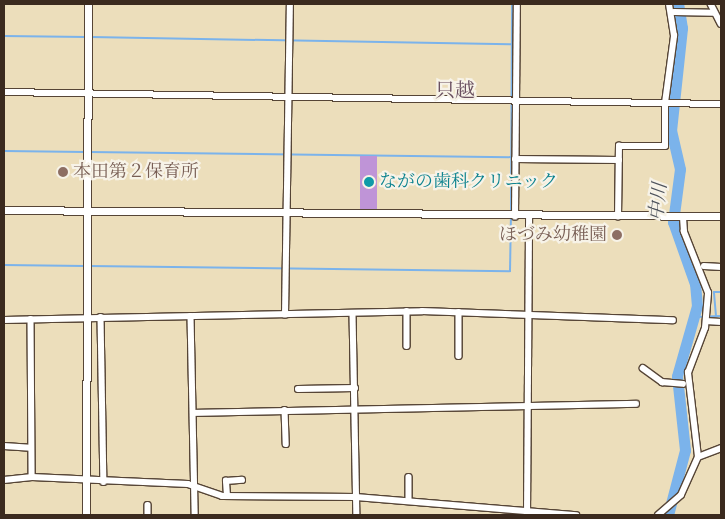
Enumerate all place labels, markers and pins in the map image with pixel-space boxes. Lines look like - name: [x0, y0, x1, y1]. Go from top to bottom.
- place label: 本田第２保育所: [73, 161, 199, 183]
- marker: 本田第２保育所: [57, 166, 69, 178]
- place label: ながの歯科クリニック: [379, 171, 559, 193]
- marker: ながの歯科クリニック: [363, 176, 375, 188]
- place label: ほづみ幼稚園: [499, 224, 607, 246]
- marker: ほづみ幼稚園: [611, 229, 623, 241]

